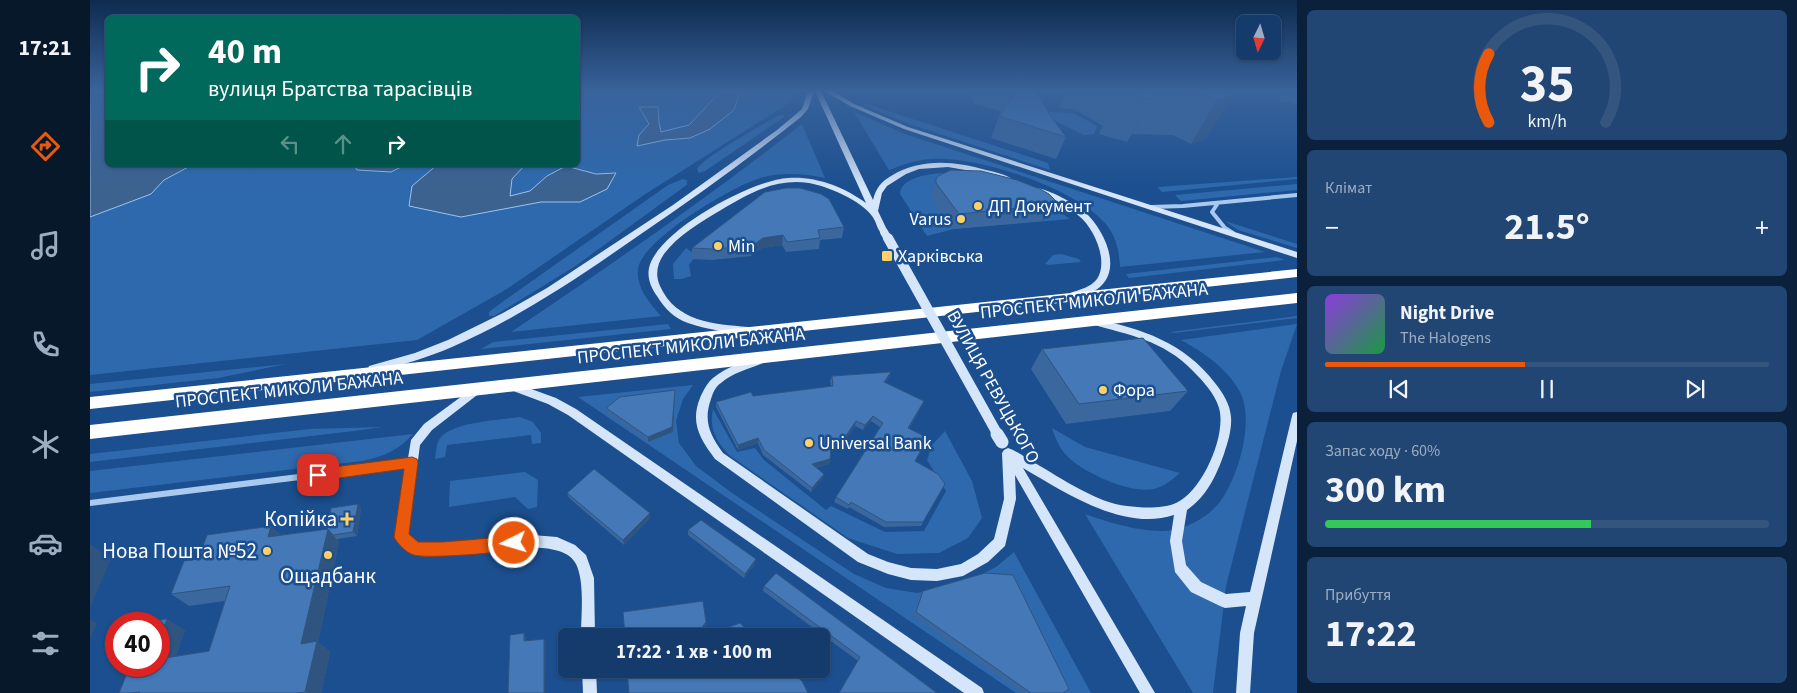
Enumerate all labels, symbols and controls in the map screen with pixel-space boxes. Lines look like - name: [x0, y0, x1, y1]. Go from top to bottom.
- north arrow: [1236, 15, 1281, 60]
- map controls: [1236, 15, 1281, 60]
- text: 40 m: [208, 27, 282, 77]
- text: 17:21: [18, 32, 72, 64]
- icon: right: [125, 35, 190, 100]
- text: 35: [1520, 48, 1574, 122]
- text: вулиця Братства тарасівців: [208, 73, 472, 105]
- text: km/h: [1527, 109, 1567, 134]
- icon: directions: [28, 129, 63, 164]
- icon: left: [276, 130, 304, 158]
- icon: ahead: [329, 130, 357, 158]
- icon: right: [382, 130, 410, 158]
- text: Клімат: [1325, 177, 1372, 199]
- place label: ДП Документ: [988, 194, 1092, 219]
- marker: ДП Документ: [972, 200, 984, 212]
- text: 21.5°: [1504, 200, 1590, 254]
- place label: Varus: [909, 207, 951, 232]
- text: −: [1325, 208, 1339, 248]
- text: +: [1755, 208, 1769, 248]
- marker: Varus: [955, 213, 967, 225]
- icon: music: [28, 228, 63, 263]
- place label: Min: [728, 234, 755, 259]
- marker: Min: [712, 240, 724, 252]
- place label: Харківська: [898, 244, 983, 269]
- marker: Харківська: [880, 249, 894, 263]
- street label: ПРОСПЕКТ МИКОЛИ БАЖАНА: [979, 277, 1209, 325]
- text: Night Drive: [1400, 300, 1494, 327]
- street label: ВУЛИЦЯ РЕВУЦЬКОГО: [941, 306, 1045, 468]
- street label: ПРОСПЕКТ МИКОЛИ БАЖАНА: [576, 322, 806, 370]
- icon: phone: [28, 327, 63, 362]
- text: The Halogens: [1400, 327, 1491, 349]
- street label: ПРОСПЕКТ МИКОЛИ БАЖАНА: [174, 366, 404, 414]
- icon: previous: [1385, 375, 1413, 403]
- icon: pause: [1533, 375, 1561, 403]
- icon: next: [1681, 375, 1709, 403]
- place label: Фора: [1113, 378, 1155, 403]
- marker: Фора: [1097, 384, 1109, 396]
- icon: climate: [28, 427, 63, 462]
- place label: Universal Bank: [819, 431, 932, 456]
- marker: Universal Bank: [803, 437, 815, 449]
- text: Запас ходу · 60%: [1325, 440, 1440, 462]
- pin: [297, 454, 339, 496]
- icon: arrive: [304, 461, 332, 489]
- text: 300 km: [1325, 463, 1446, 517]
- place label: Копійка: [264, 504, 337, 534]
- marker: Копійка: [341, 513, 353, 525]
- position arrow: [487, 516, 539, 568]
- icon: car: [28, 526, 63, 561]
- place label: Нова Пошта №52: [102, 536, 257, 566]
- marker: Нова Пошта №52: [261, 545, 273, 557]
- marker: Ощадбанк: [322, 549, 334, 561]
- place label: Ощадбанк: [280, 561, 376, 591]
- text: Прибуття: [1325, 584, 1391, 606]
- text: 17:22: [1325, 607, 1417, 661]
- speed limit sign: 40: [105, 612, 170, 677]
- icon: filters: [28, 626, 63, 661]
- text: 17:22 · 1 хв · 100 m: [616, 639, 772, 666]

